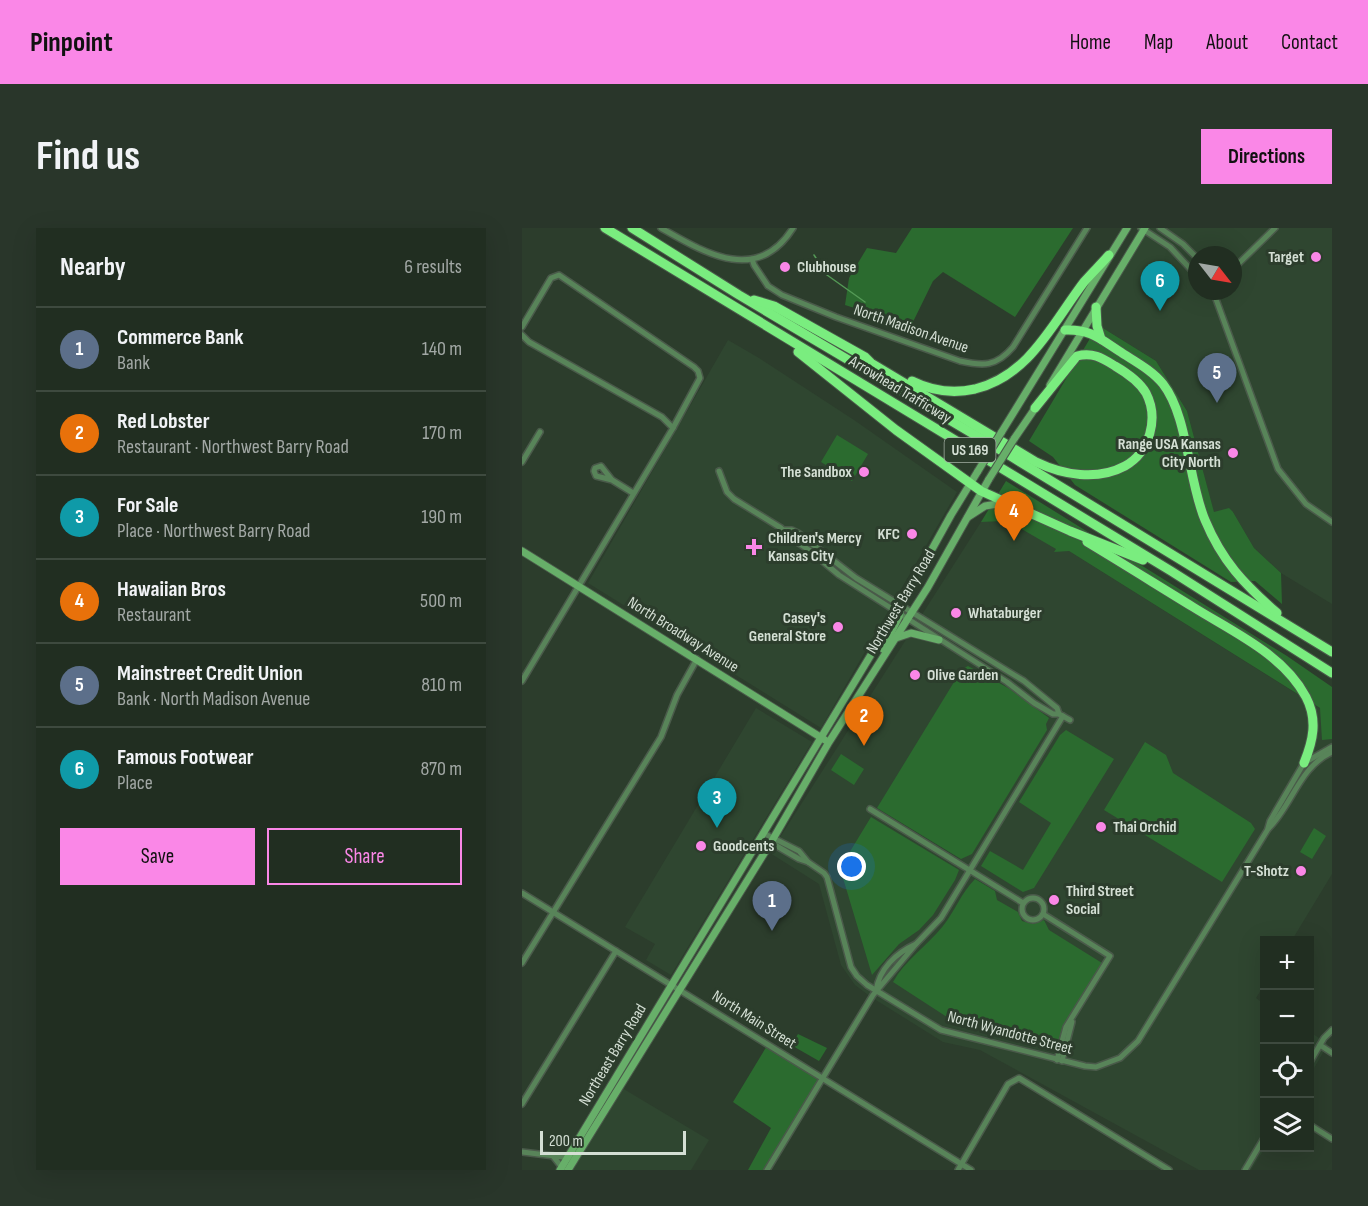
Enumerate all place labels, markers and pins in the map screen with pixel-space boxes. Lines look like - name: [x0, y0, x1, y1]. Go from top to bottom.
- place label: Target: [1268, 248, 1304, 267]
- marker: Target: [1309, 250, 1323, 264]
- place label: Clubhouse: [797, 258, 857, 277]
- marker: Clubhouse: [778, 260, 792, 274]
- pin: 6: [1140, 262, 1180, 311]
- pin: 5: [1198, 354, 1236, 403]
- place label: Range USA Kansas City North: [1118, 435, 1221, 472]
- marker: Range USA Kansas City North: [1226, 446, 1240, 460]
- place label: The Sandbox: [780, 463, 852, 482]
- marker: The Sandbox: [857, 465, 871, 479]
- pin: 4: [994, 492, 1034, 541]
- place label: KFC: [877, 525, 900, 544]
- marker: KFC: [905, 527, 919, 541]
- place label: Children's Mercy Kansas City: [768, 529, 862, 566]
- marker: Children's Mercy Kansas City: [745, 538, 763, 556]
- place label: Whataburger: [968, 604, 1042, 623]
- marker: Whataburger: [949, 606, 963, 620]
- place label: Casey's General Store: [749, 609, 826, 646]
- marker: Casey's General Store: [831, 620, 845, 634]
- place label: Olive Garden: [927, 666, 999, 685]
- marker: Olive Garden: [908, 668, 922, 682]
- pin: 2: [844, 696, 884, 746]
- pin: 3: [698, 778, 736, 828]
- place label: Thai Orchid: [1113, 818, 1176, 837]
- marker: Thai Orchid: [1094, 820, 1108, 834]
- place label: Goodcents: [713, 837, 775, 856]
- marker: Goodcents: [694, 839, 708, 853]
- place label: T-Shotz: [1244, 862, 1289, 881]
- marker: T-Shotz: [1294, 864, 1308, 878]
- pin: 1: [752, 882, 792, 931]
- place label: Third Street Social: [1066, 882, 1134, 919]
- marker: Third Street Social: [1047, 893, 1061, 907]

